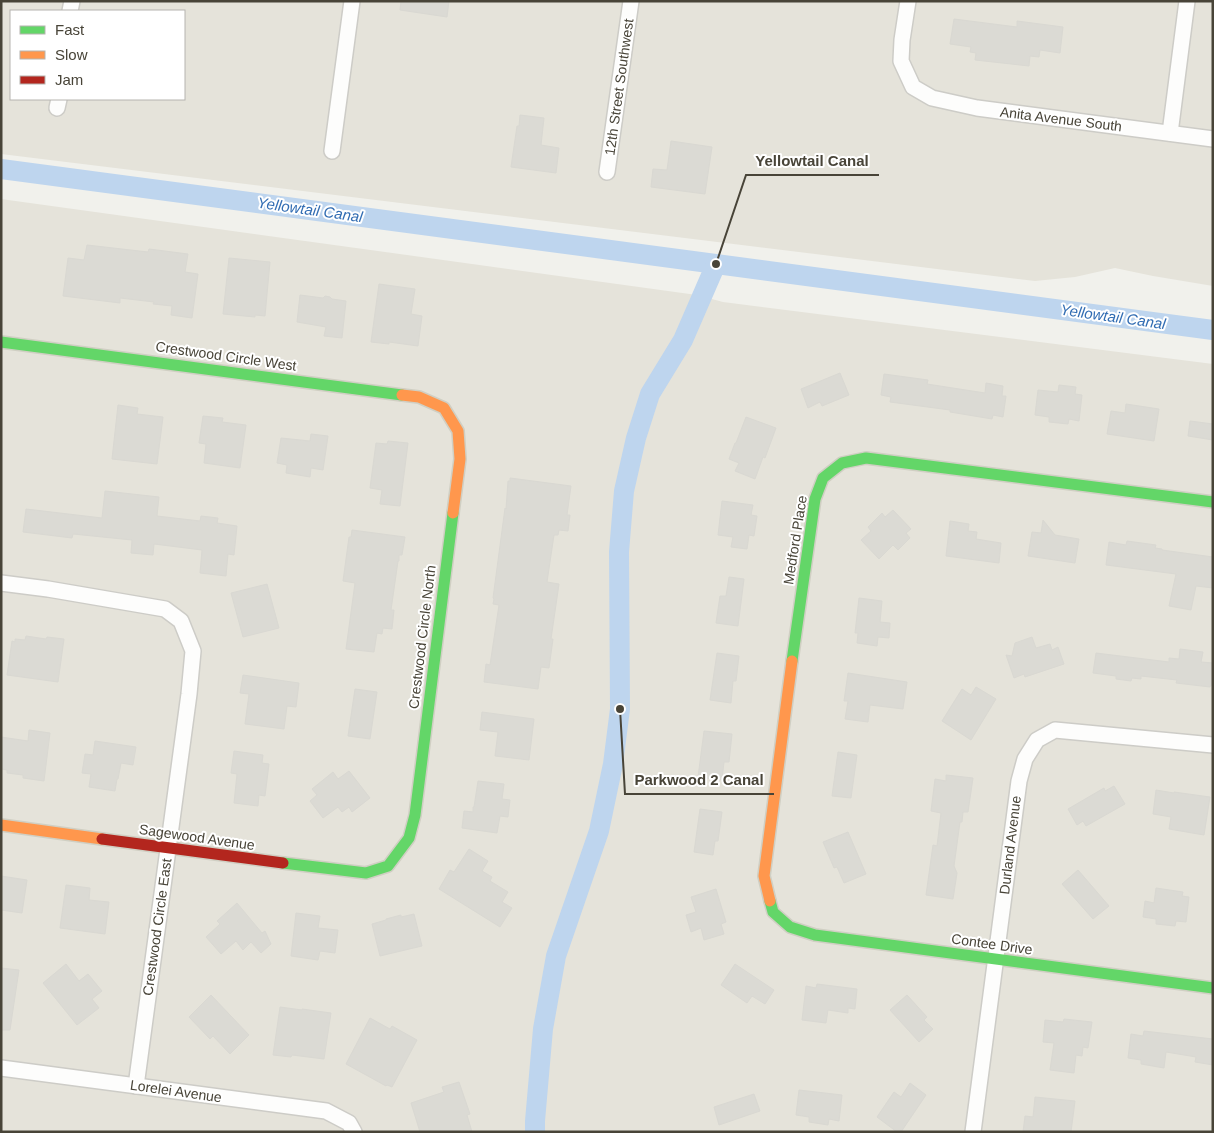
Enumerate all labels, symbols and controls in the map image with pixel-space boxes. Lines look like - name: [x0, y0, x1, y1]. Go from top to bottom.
- legend: [10, 10, 185, 100]
- street label: 12th Street Southwest: [601, 18, 637, 156]
- text: Fast: [55, 21, 85, 38]
- text: Slow: [55, 46, 88, 63]
- text: Jam: [55, 71, 83, 88]
- street label: Anita Avenue South: [999, 104, 1123, 134]
- callout: Yellowtail Canal: [746, 145, 879, 175]
- text: Yellowtail Canal: [755, 152, 869, 169]
- water label: Yellowtail Canal: [256, 194, 364, 225]
- water label: Yellowtail Canal: [1059, 301, 1167, 332]
- street label: Crestwood Circle West: [155, 338, 298, 374]
- street label: Medford Place: [780, 494, 810, 586]
- street label: Crestwood Circle North: [405, 564, 439, 710]
- callout: Parkwood 2 Canal: [625, 764, 774, 794]
- text: Parkwood 2 Canal: [634, 771, 764, 788]
- street label: Durland Avenue: [996, 794, 1024, 895]
- street label: Sagewood Avenue: [138, 821, 256, 853]
- street label: Crestwood Circle East: [139, 857, 175, 997]
- street label: Contee Drive: [950, 930, 1034, 958]
- street label: Lorelei Avenue: [129, 1077, 223, 1105]

